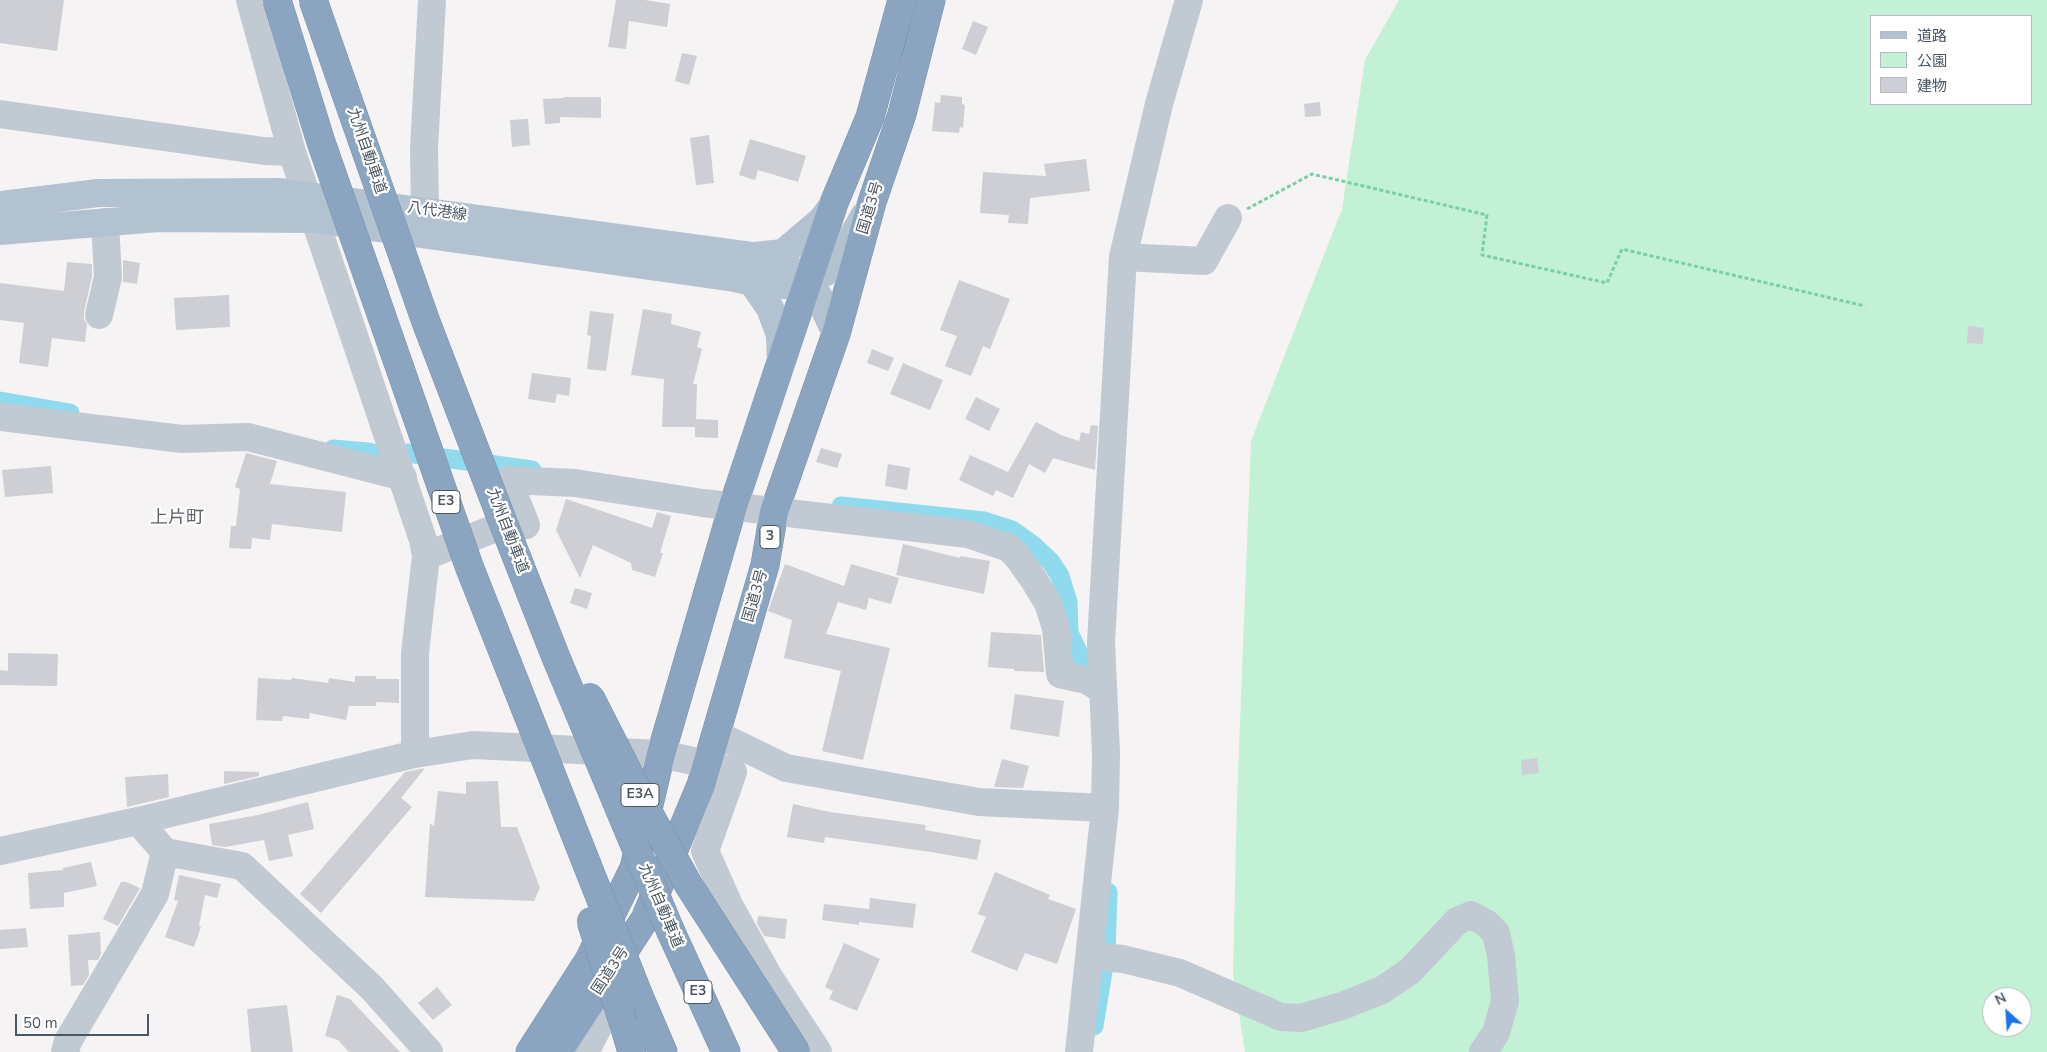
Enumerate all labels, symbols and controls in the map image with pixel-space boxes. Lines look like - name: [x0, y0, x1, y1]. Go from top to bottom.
- legend: [1870, 15, 2032, 105]
- text: 道路: [1917, 26, 1947, 46]
- text: 公園: [1917, 51, 1947, 71]
- text: 建物: [1917, 76, 1947, 96]
- street label: 九州自動車道: [343, 106, 389, 196]
- street label: 国道3号: [854, 180, 888, 236]
- street label: 八代港線: [406, 199, 468, 225]
- street label: 九州自動車道: [482, 486, 532, 576]
- road number: E3: [432, 491, 460, 514]
- district label: 上片町: [150, 508, 204, 530]
- road number: 3: [760, 526, 780, 548]
- street label: 国道3号: [740, 568, 772, 624]
- road number: E3A: [621, 784, 659, 806]
- street label: 九州自動車道: [634, 861, 686, 951]
- street label: 国道3号: [589, 943, 633, 999]
- road number: E3: [684, 980, 712, 1004]
- north arrow: [1982, 987, 2032, 1037]
- text: N: [1992, 988, 2010, 1010]
- scale bar: [18, 1004, 151, 1036]
- text: 50 m: [23, 1013, 58, 1033]

